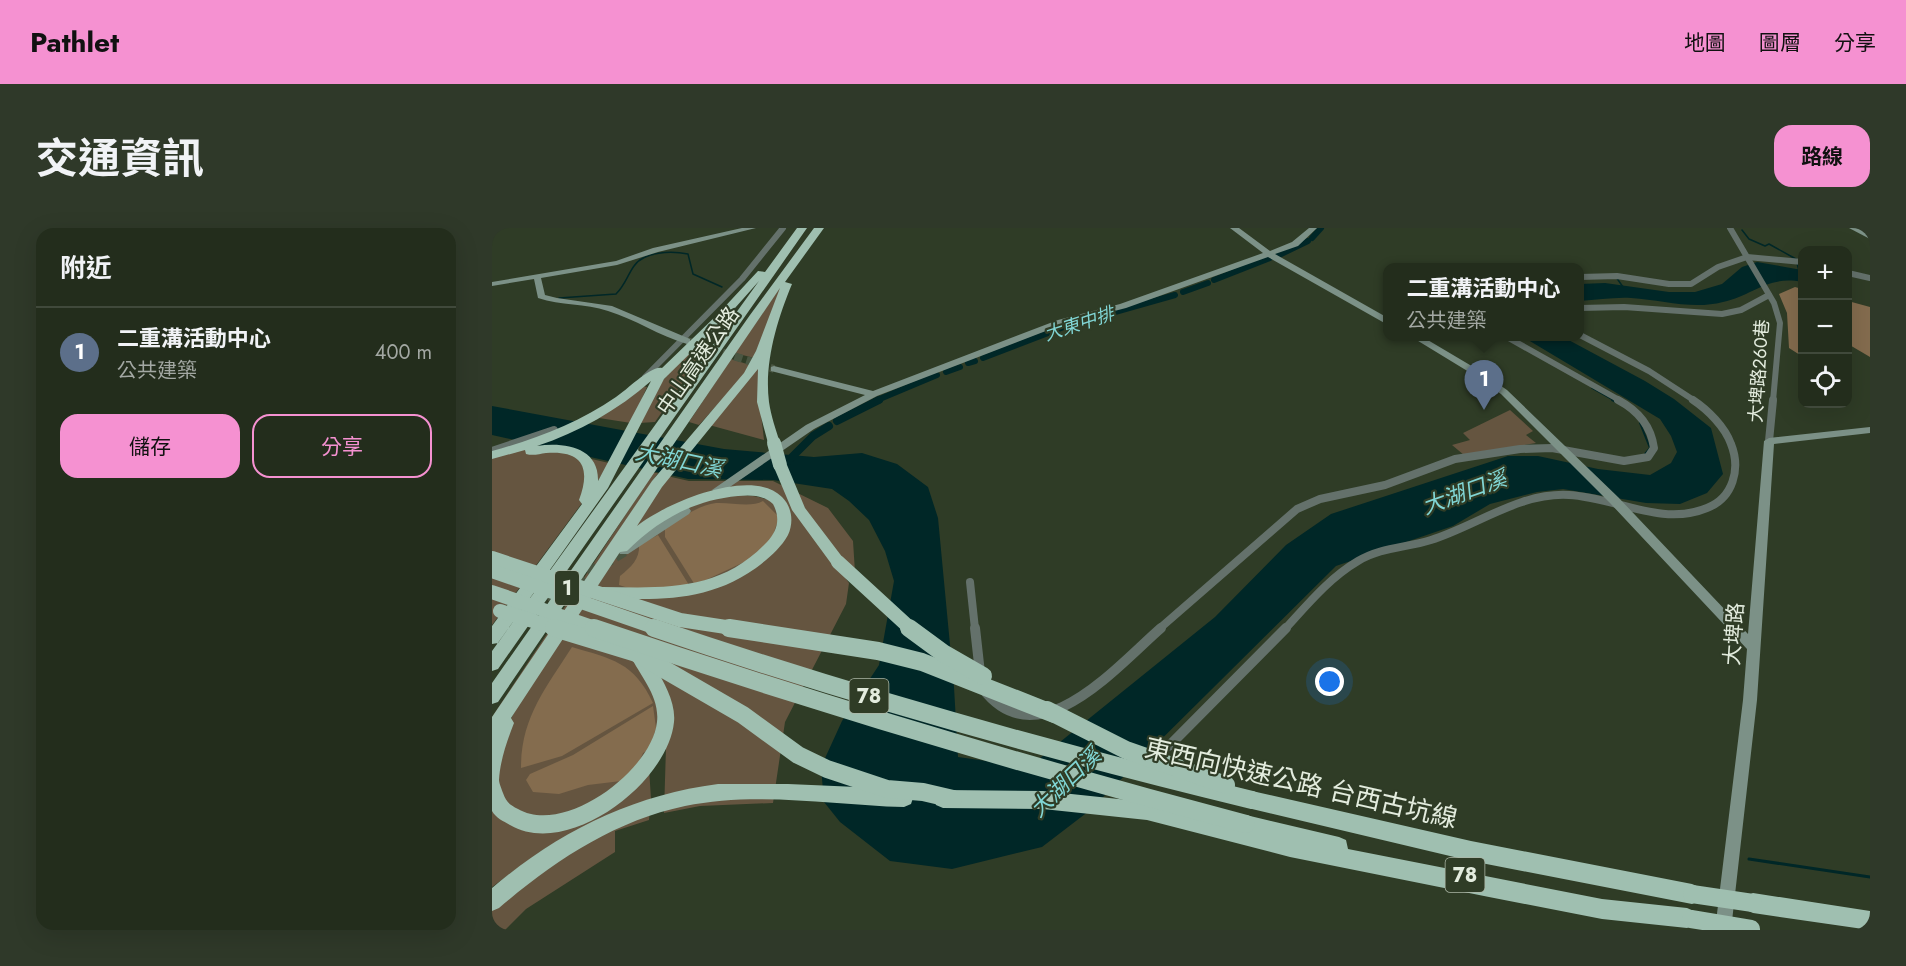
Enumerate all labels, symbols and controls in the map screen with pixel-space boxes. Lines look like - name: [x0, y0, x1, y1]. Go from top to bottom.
- text: Pathlet: [30, 22, 119, 63]
- text: 地圖: [1684, 28, 1726, 58]
- text: 圖層: [1759, 28, 1801, 58]
- text: 分享: [1834, 28, 1876, 58]
- button: 路線: [1774, 125, 1870, 187]
- text: 交通資訊: [36, 128, 204, 189]
- map controls: [1798, 246, 1852, 408]
- button: +: [1798, 246, 1852, 300]
- text: 附近: [60, 249, 112, 287]
- popup: [1383, 263, 1584, 341]
- text: 二重溝活動中心: [1406, 272, 1561, 304]
- water label: 大東中排: [1041, 300, 1119, 347]
- button: −: [1798, 300, 1852, 354]
- street label: 中山高速公路: [650, 301, 746, 421]
- text: 公共建築: [1406, 306, 1486, 335]
- street label: 大埤路260巷: [1742, 319, 1776, 423]
- text: 二重溝活動中心: [117, 322, 271, 354]
- text: 1: [74, 338, 85, 367]
- text: 400 m: [375, 338, 432, 367]
- button: locate: [1798, 354, 1852, 408]
- text: 公共建築: [117, 356, 197, 385]
- pin: 1: [1464, 360, 1504, 410]
- button: 儲存: [60, 414, 240, 478]
- button: 分享: [252, 414, 432, 478]
- water label: 大湖口溪: [633, 435, 728, 485]
- water label: 大湖口溪: [1417, 461, 1514, 522]
- road number: 1: [555, 571, 579, 605]
- street label: 大埤路: [1717, 602, 1751, 666]
- your location: [1315, 667, 1344, 696]
- road number: 78: [850, 679, 889, 713]
- street label: 東西向快速公路 台西古坑線: [1141, 729, 1461, 837]
- water label: 大湖口溪: [1022, 738, 1110, 824]
- road number: 78: [1446, 858, 1484, 892]

